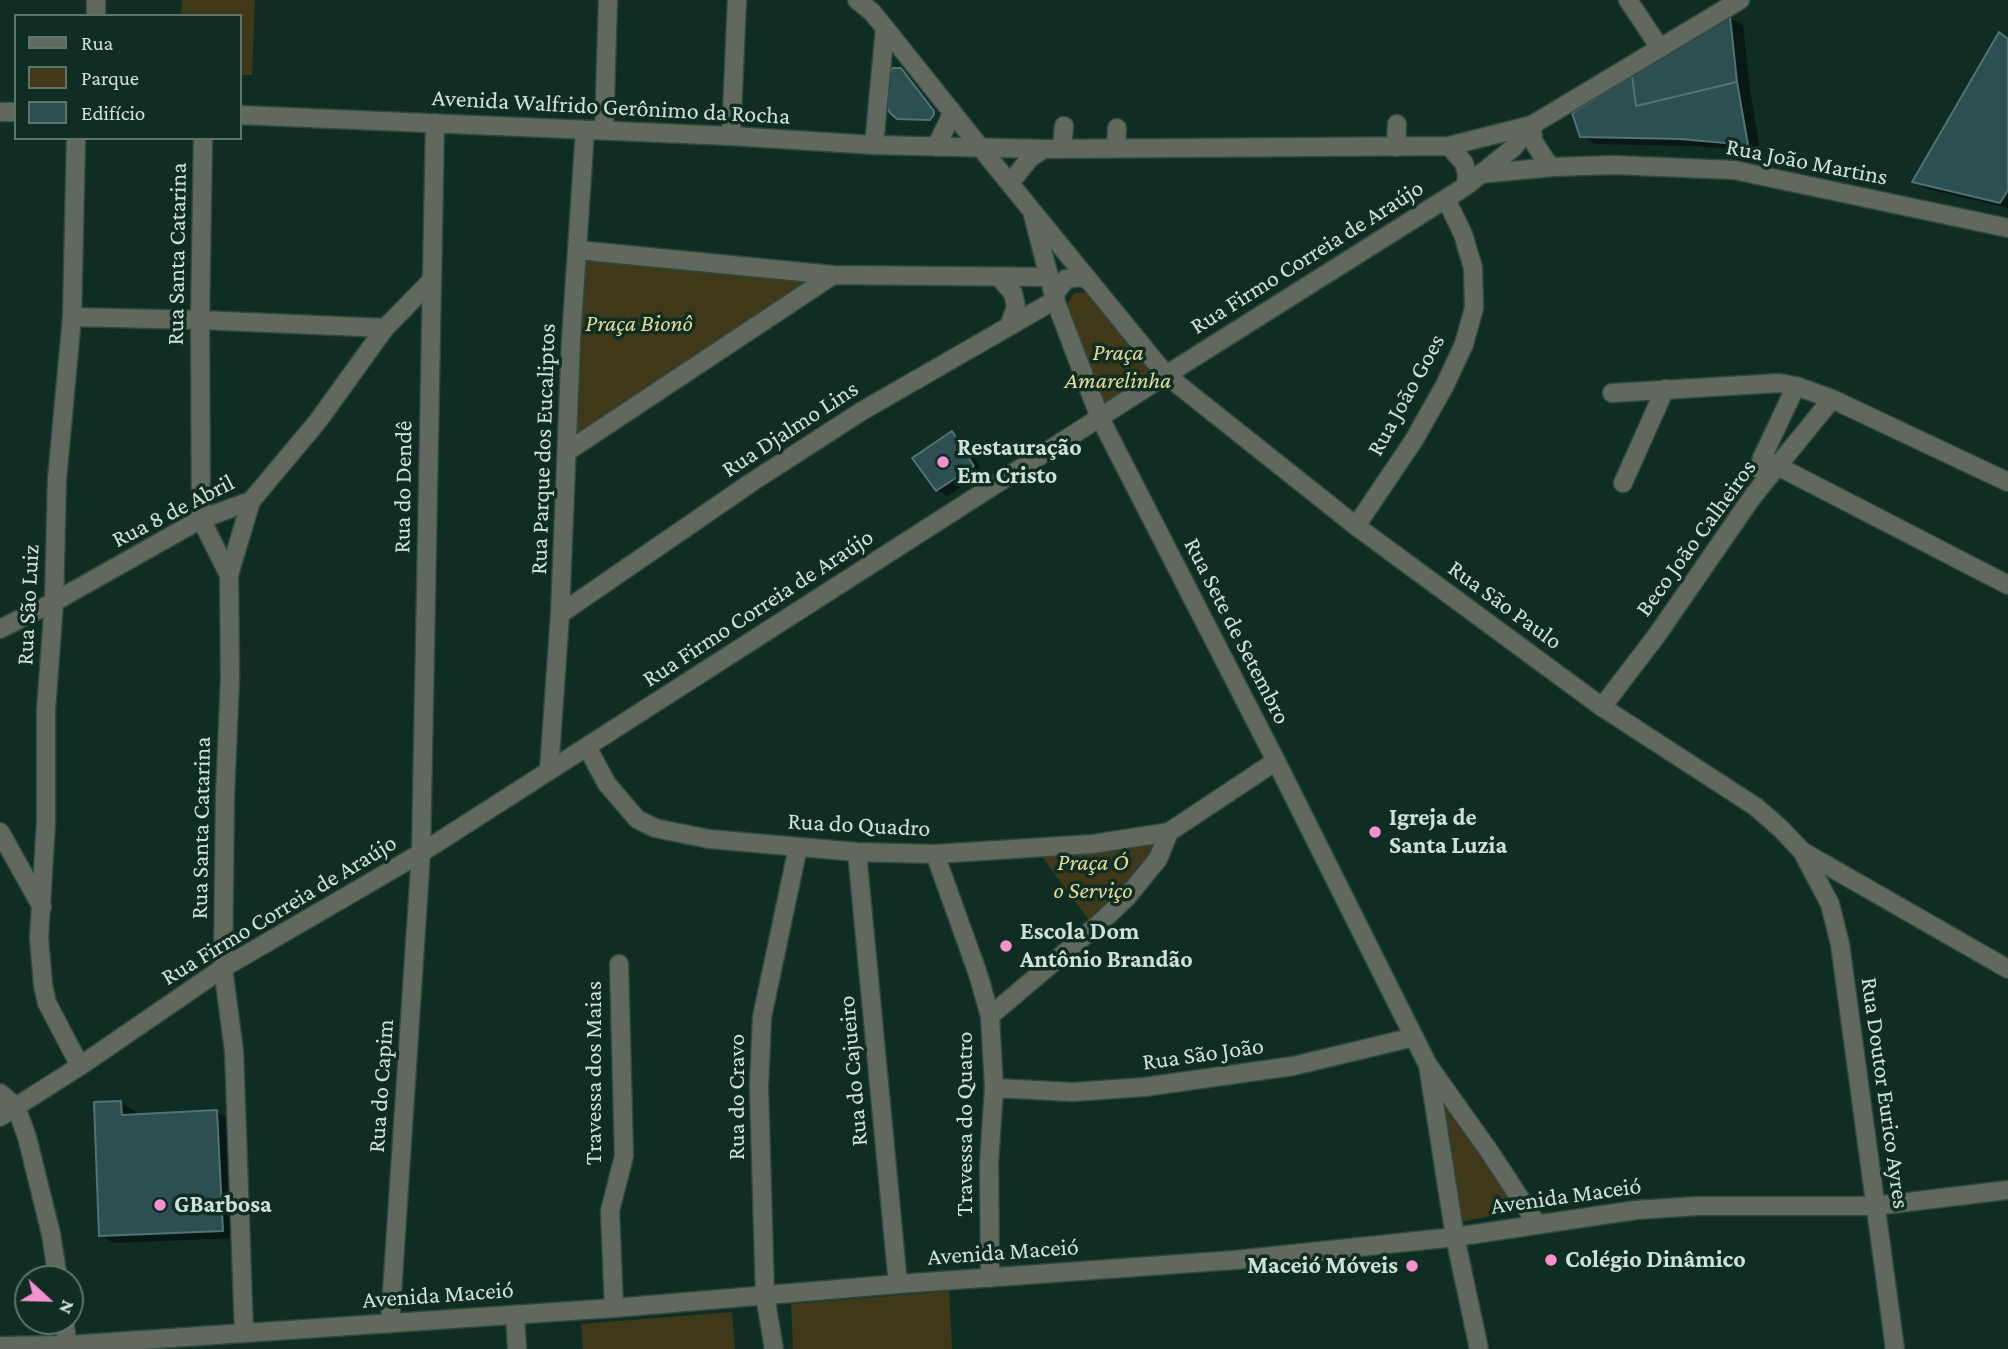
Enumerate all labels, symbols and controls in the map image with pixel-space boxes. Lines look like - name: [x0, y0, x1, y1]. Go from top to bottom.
- legend: [14, 14, 242, 140]
- text: Rua: [81, 31, 113, 55]
- text: Parque: [81, 66, 139, 90]
- street label: Avenida Walfrido Gerônimo da Rocha: [431, 83, 791, 131]
- text: Edifício: [81, 101, 145, 125]
- street label: Rua João Martins: [1724, 132, 1890, 192]
- street label: Rua Santa Catarina: [161, 162, 193, 346]
- street label: Rua Firmo Correia de Araújo: [1185, 173, 1429, 341]
- park label: Praça Bionô: [585, 310, 693, 338]
- street label: Rua Parque dos Eucaliptos: [524, 323, 562, 575]
- street label: Rua João Goes: [1361, 329, 1451, 461]
- park label: Praça Amarelinha: [1065, 339, 1171, 395]
- street label: Rua Djalmo Lins: [716, 374, 864, 484]
- street label: Rua do Dendê: [387, 420, 419, 554]
- place label: Restauração Em Cristo: [957, 434, 1082, 490]
- marker: Restauração Em Cristo: [935, 454, 951, 470]
- street label: Beco João Calheiros: [1629, 454, 1763, 622]
- street label: Rua 8 de Abril: [107, 468, 239, 554]
- street label: Rua Firmo Correia de Araújo: [637, 523, 879, 693]
- street label: Rua Sete de Setembro: [1178, 533, 1296, 729]
- street label: Rua São Luiz: [10, 544, 46, 666]
- street label: Rua São Paulo: [1442, 554, 1568, 656]
- street label: Rua Santa Catarina: [185, 736, 217, 920]
- place label: Igreja de Santa Luzia: [1389, 804, 1507, 860]
- street label: Rua do Quadro: [787, 807, 931, 843]
- marker: Igreja de Santa Luzia: [1367, 824, 1383, 840]
- street label: Rua Firmo Correia de Araújo: [156, 828, 402, 992]
- park label: Praça Ó o Serviço: [1053, 849, 1133, 905]
- place label: Escola Dom Antônio Brandão: [1020, 918, 1193, 974]
- marker: Escola Dom Antônio Brandão: [998, 938, 1014, 954]
- street label: Rua Doutor Eurico Ayres: [1854, 975, 1916, 1211]
- street label: Travessa dos Maias: [580, 981, 608, 1165]
- street label: Rua do Cajueiro: [832, 995, 874, 1147]
- street label: Rua do Capim: [362, 1018, 400, 1154]
- street label: Rua São João: [1141, 1031, 1265, 1077]
- street label: Travessa do Quatro: [951, 1032, 979, 1216]
- street label: Rua do Cravo: [723, 1034, 751, 1160]
- street label: Avenida Maceió: [1489, 1171, 1643, 1221]
- place label: GBarbosa: [174, 1191, 272, 1219]
- marker: GBarbosa: [152, 1197, 168, 1213]
- street label: Avenida Maceió: [926, 1232, 1080, 1272]
- place label: Colégio Dinâmico: [1565, 1246, 1746, 1274]
- place label: Maceió Móveis: [1247, 1252, 1398, 1280]
- marker: Colégio Dinâmico: [1543, 1252, 1559, 1268]
- marker: Maceió Móveis: [1404, 1258, 1420, 1274]
- north arrow: [14, 1265, 84, 1335]
- street label: Avenida Maceió: [361, 1275, 515, 1315]
- text: N: [55, 1297, 79, 1317]

